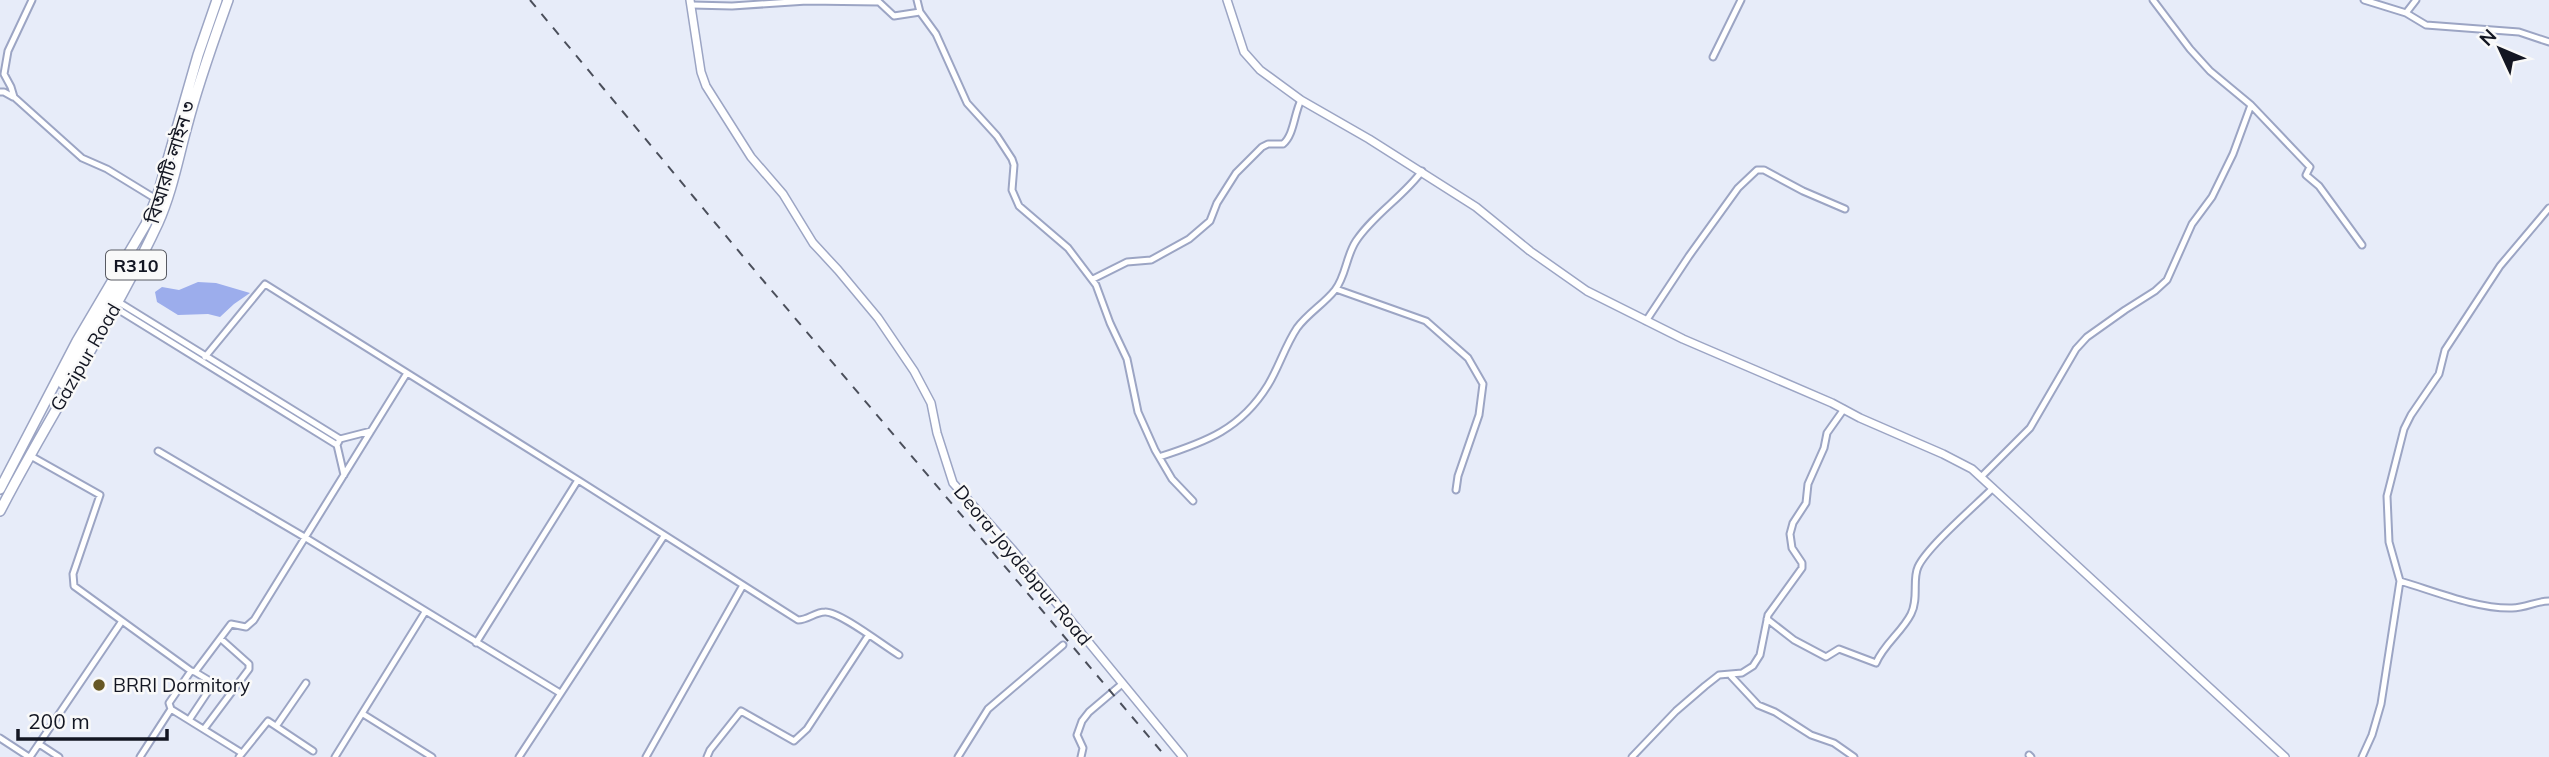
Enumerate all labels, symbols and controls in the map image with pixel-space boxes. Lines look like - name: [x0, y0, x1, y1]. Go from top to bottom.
- north arrow: [2465, 14, 2535, 84]
- text: N: [2474, 24, 2501, 51]
- street label: বিআরটি লাইন ৩: [140, 98, 200, 227]
- road number: R310: [106, 250, 166, 279]
- street label: Gazipur Road: [44, 299, 126, 415]
- street label: Deora-Joydebpur Road: [949, 480, 1097, 650]
- place label: BRRI Dormitory: [113, 673, 250, 697]
- marker: BRRI Dormitory: [91, 677, 107, 693]
- scale bar: [18, 698, 166, 742]
- text: 200 m: [28, 708, 90, 734]

